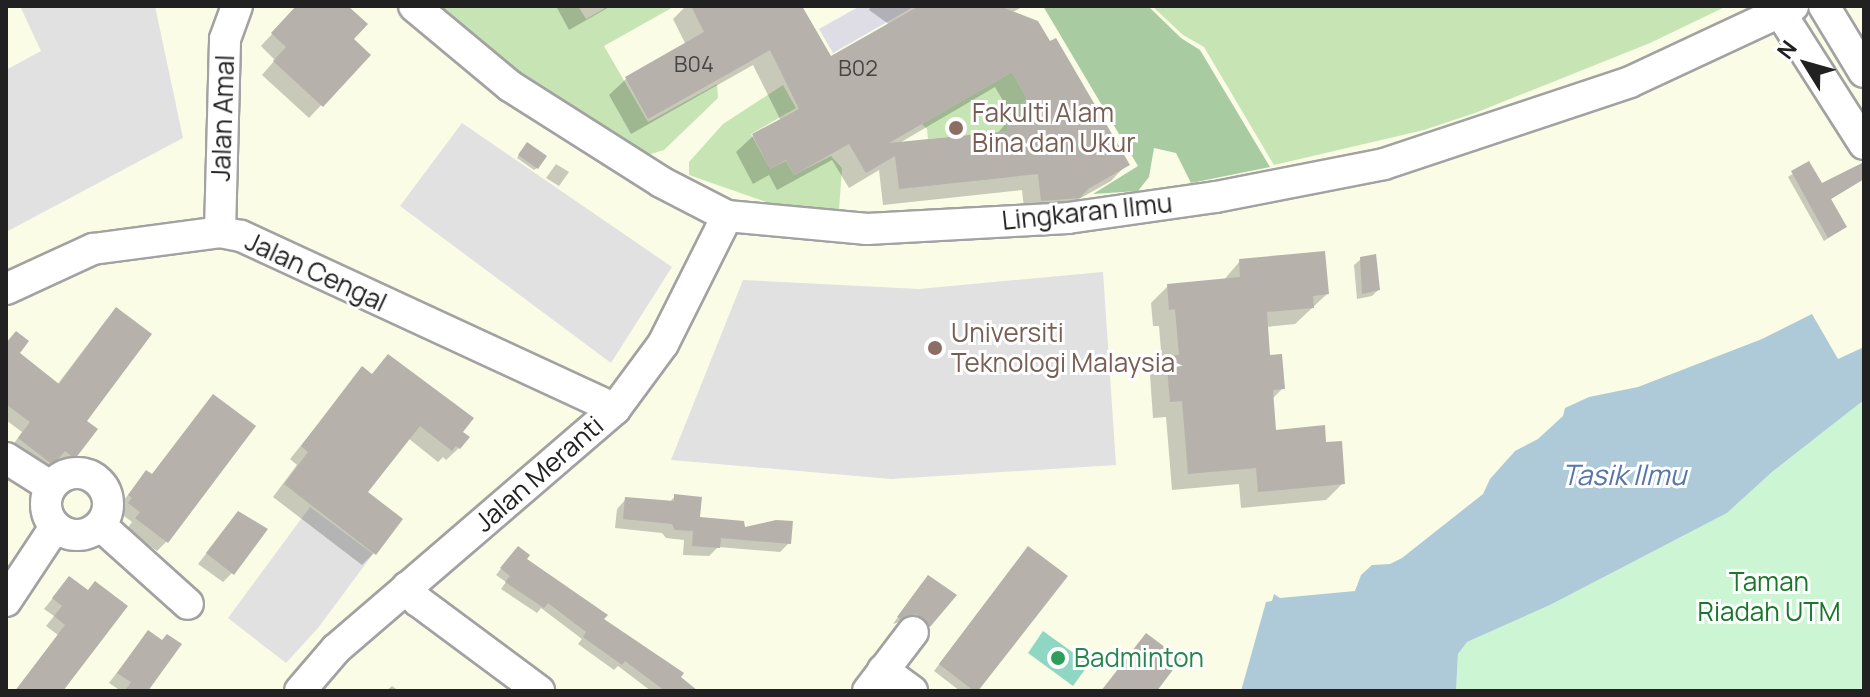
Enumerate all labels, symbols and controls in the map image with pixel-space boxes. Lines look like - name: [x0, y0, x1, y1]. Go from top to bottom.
- north arrow: [1766, 24, 1846, 104]
- text: N: [1770, 34, 1804, 65]
- house number: B04: [674, 52, 714, 78]
- street label: Jalan Amal: [205, 54, 241, 182]
- house number: B02: [838, 56, 878, 82]
- place label: Fakulti Alam Bina dan Ukur: [972, 97, 1136, 158]
- marker: Fakulti Alam Bina dan Ukur: [947, 119, 965, 137]
- street label: Lingkaran Ilmu: [1000, 188, 1174, 236]
- street label: Jalan Cengal: [240, 226, 392, 318]
- place label: Universiti Teknologi Malaysia: [951, 317, 1175, 378]
- marker: Universiti Teknologi Malaysia: [926, 339, 944, 357]
- street label: Jalan Meranti: [468, 410, 610, 538]
- water label: Tasik Ilmu: [1562, 457, 1686, 491]
- park label: Taman Riadah UTM: [1697, 566, 1841, 628]
- place label: Badminton: [1074, 642, 1204, 674]
- marker: Badminton: [1049, 649, 1067, 667]

